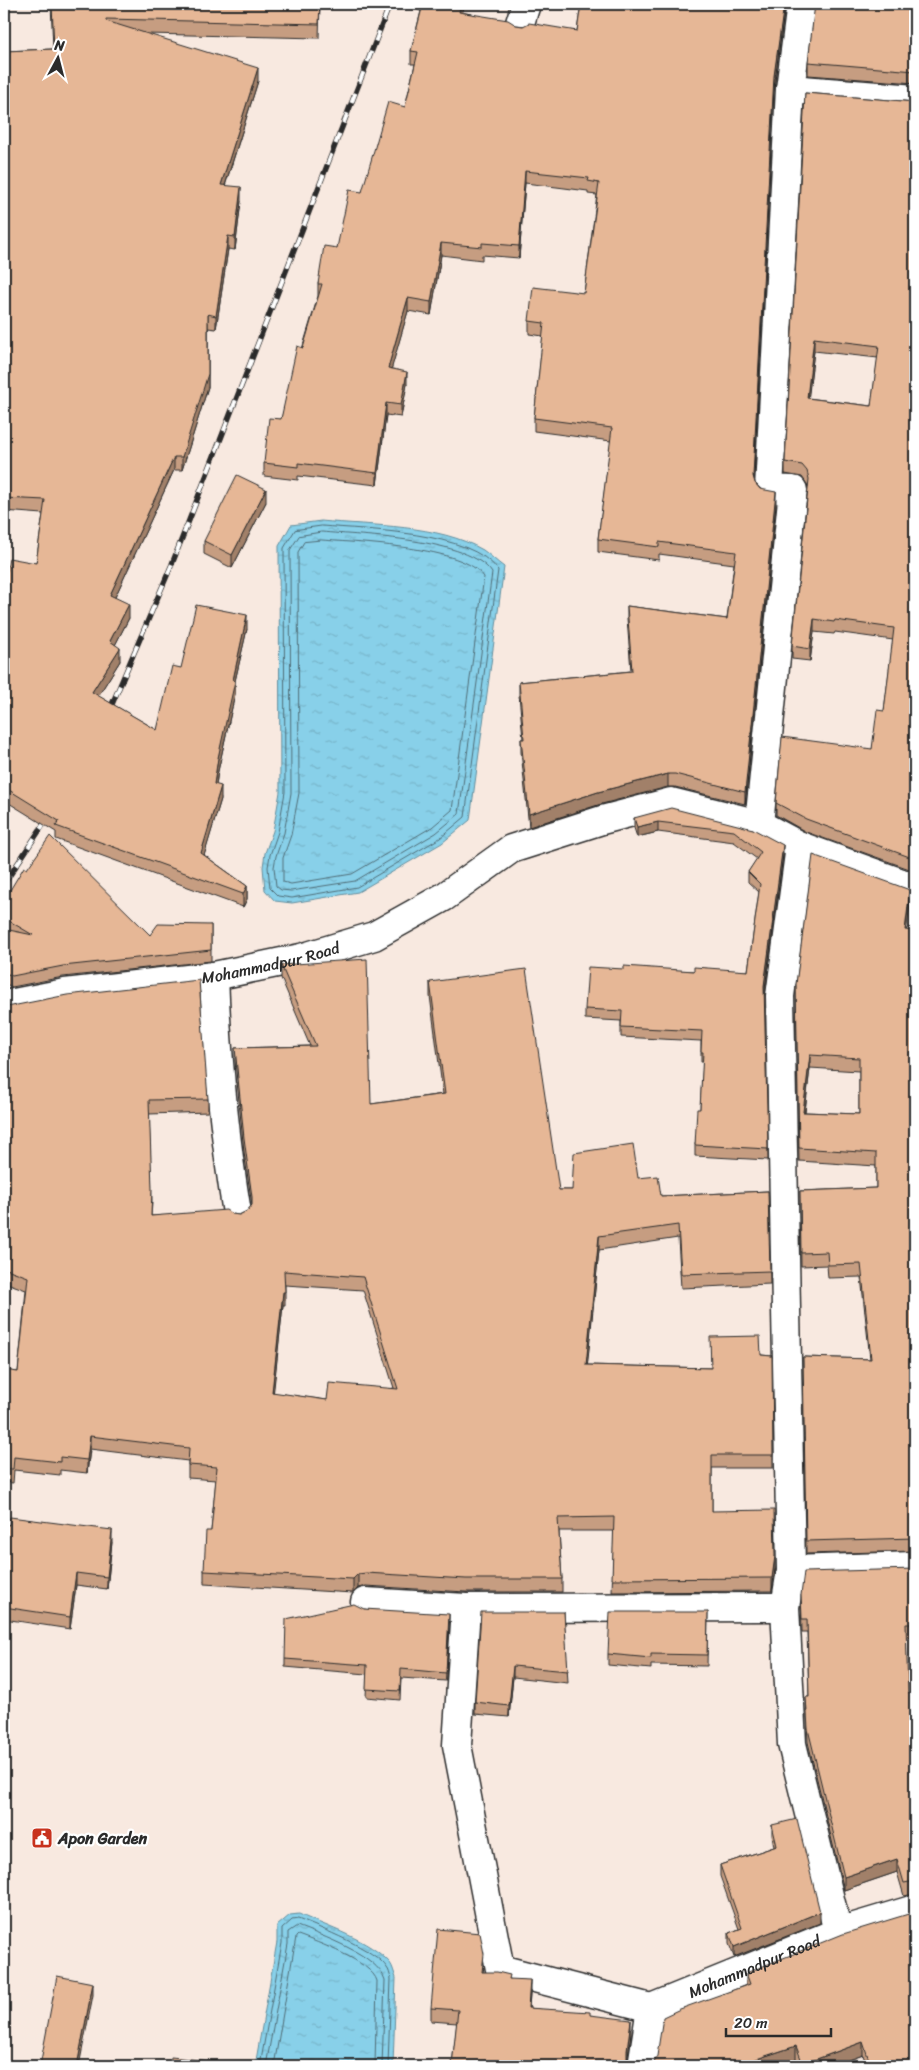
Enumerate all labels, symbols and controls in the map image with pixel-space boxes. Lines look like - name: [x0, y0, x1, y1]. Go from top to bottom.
- north arrow: [32, 32, 82, 82]
- text: N: [52, 32, 66, 59]
- street label: Mohammadpur Road: [200, 932, 344, 992]
- place label: Apon Garden: [57, 1824, 148, 1853]
- public building icon: Apon Garden: [30, 1826, 54, 1850]
- street label: Mohammadpur Road: [683, 1926, 826, 2006]
- scale bar: [726, 2005, 832, 2037]
- text: 20 m: [734, 2010, 768, 2036]

